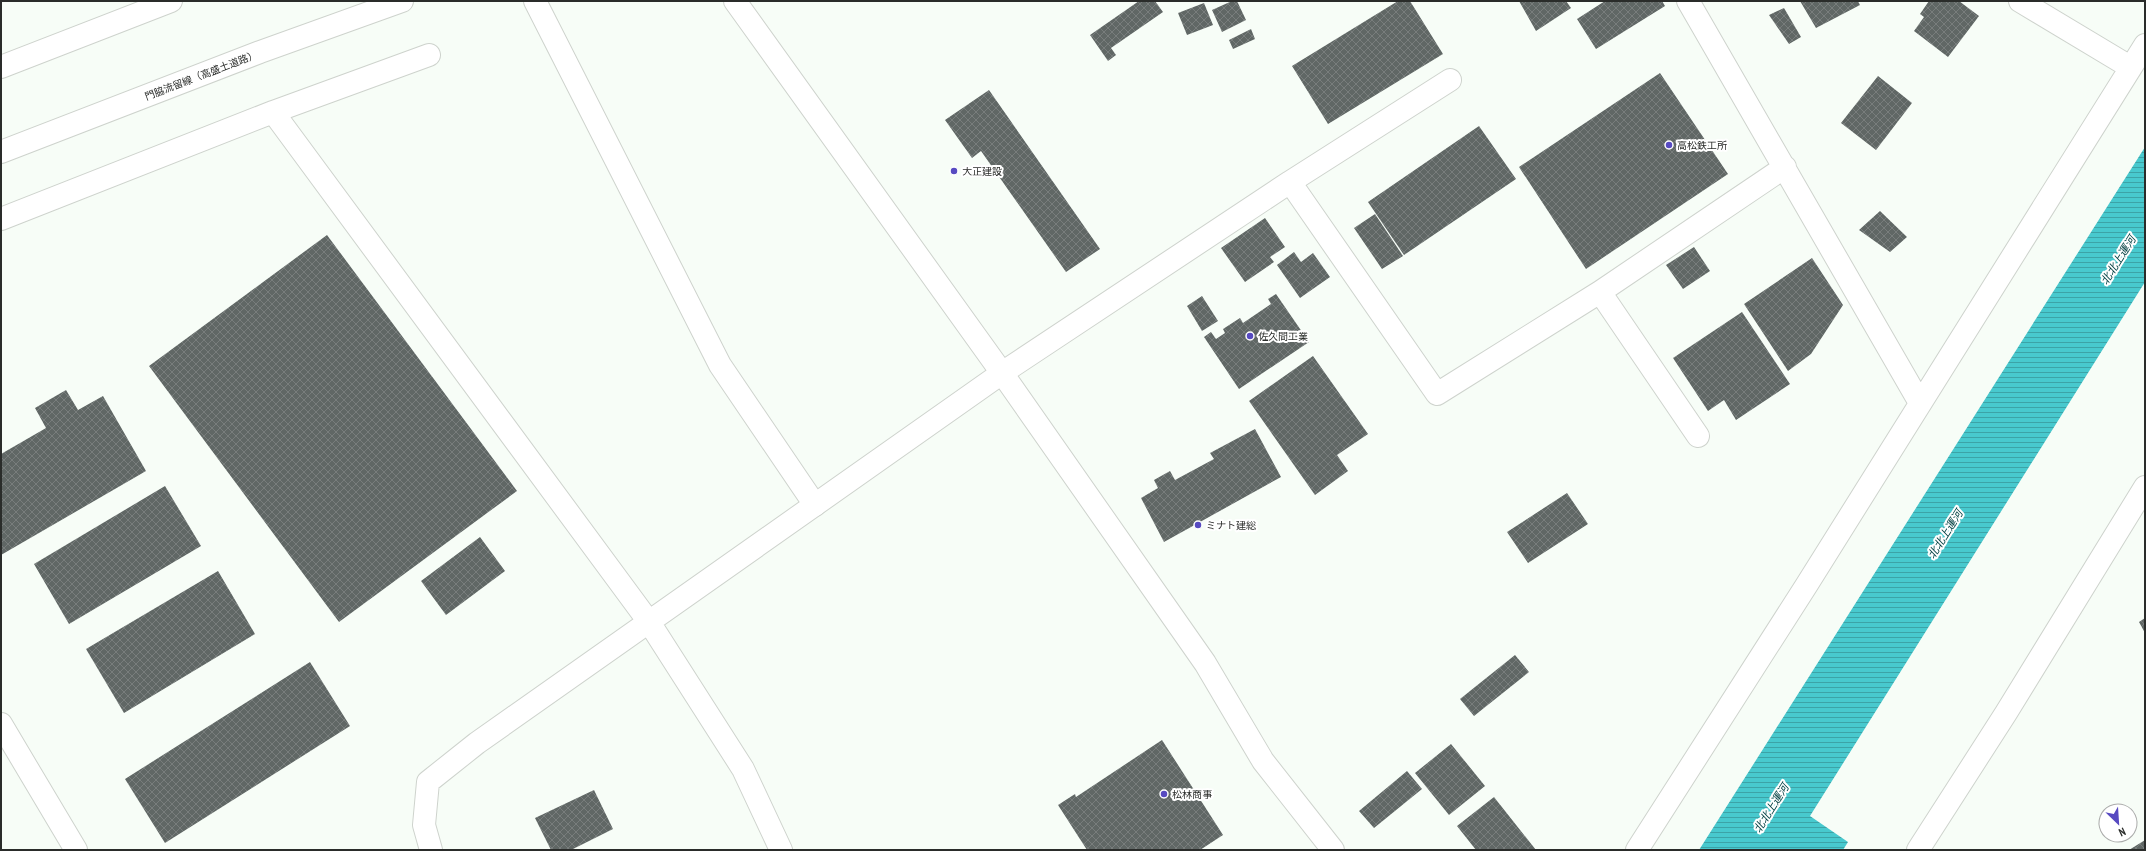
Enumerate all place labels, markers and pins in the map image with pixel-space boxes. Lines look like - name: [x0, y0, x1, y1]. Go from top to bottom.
- place label: 高松鉄工所: [1677, 139, 1727, 152]
- marker: 高松鉄工所: [1664, 140, 1674, 150]
- place label: 大正建設: [962, 165, 1002, 178]
- marker: 大正建設: [949, 166, 959, 176]
- place label: 佐久間工業: [1258, 330, 1308, 343]
- marker: 佐久間工業: [1245, 331, 1255, 341]
- place label: ミナト建総: [1206, 519, 1256, 532]
- marker: ミナト建総: [1193, 520, 1203, 530]
- place label: 松林商事: [1172, 788, 1212, 801]
- marker: 松林商事: [1159, 789, 1169, 799]

